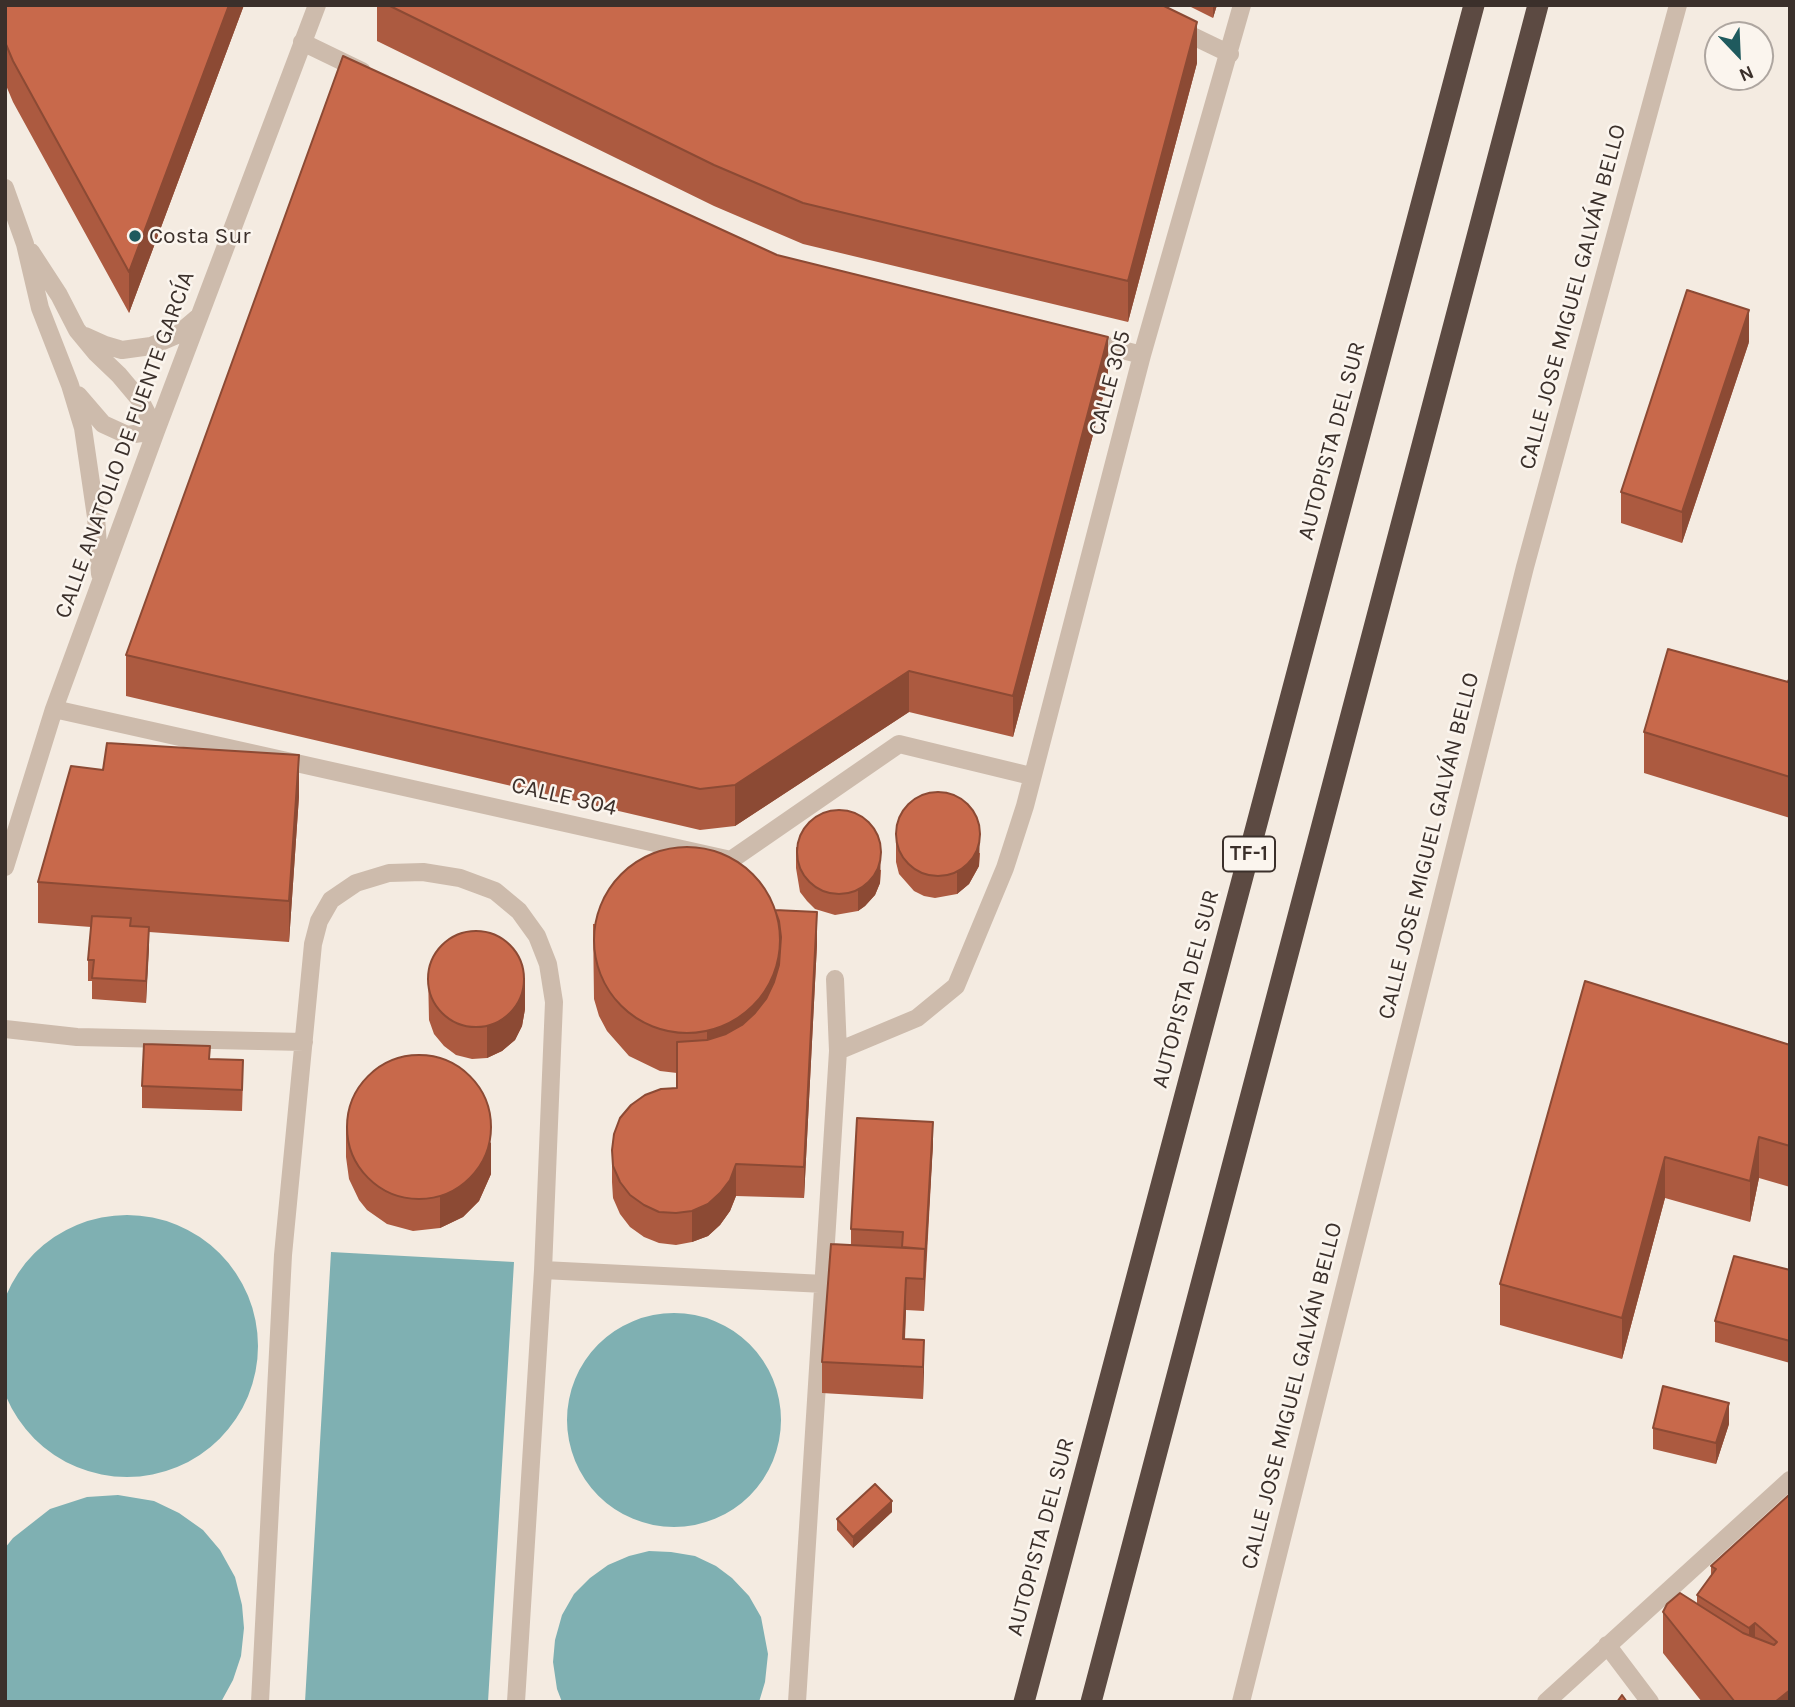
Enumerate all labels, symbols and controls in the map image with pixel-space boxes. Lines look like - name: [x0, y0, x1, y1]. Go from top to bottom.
- north arrow: [1704, 21, 1774, 91]
- text: N: [1736, 61, 1757, 86]
- street label: CALLE JOSE MIGUEL GALVÁN BELLO: [1514, 121, 1632, 473]
- place label: Costa Sur: [149, 222, 251, 250]
- marker: Costa Sur: [127, 228, 143, 244]
- street label: CALLE ANATOLIO DE FUENTE GARCÍA: [49, 268, 201, 622]
- street label: CALLE 305: [1083, 328, 1137, 438]
- street label: AUTOPISTA DEL SUR: [1292, 339, 1372, 543]
- street label: CALLE JOSE MIGUEL GALVÁN BELLO: [1372, 670, 1486, 1022]
- street label: CALLE 304: [509, 771, 619, 823]
- road number: TF-1: [1223, 836, 1275, 872]
- street label: AUTOPISTA DEL SUR: [1146, 887, 1226, 1091]
- street label: CALLE JOSE MIGUEL GALVÁN BELLO: [1235, 1220, 1349, 1572]
- street label: AUTOPISTA DEL SUR: [1001, 1435, 1081, 1639]

